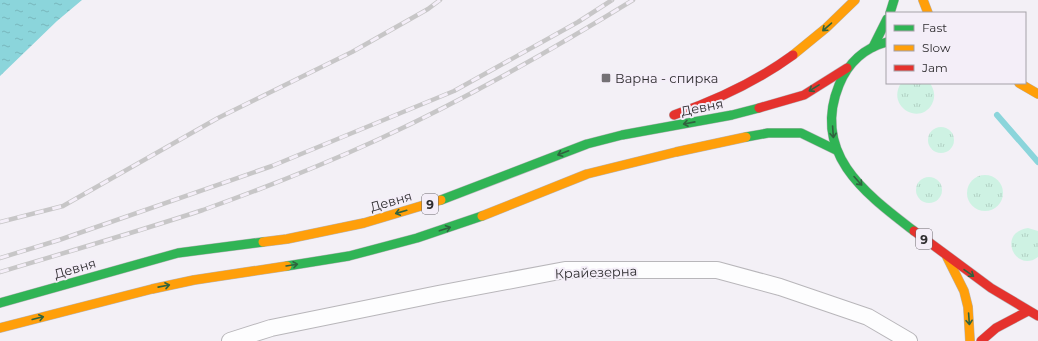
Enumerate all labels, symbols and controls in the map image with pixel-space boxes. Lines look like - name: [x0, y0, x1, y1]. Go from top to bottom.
- legend: [886, 12, 1026, 84]
- text: Fast: [922, 20, 947, 35]
- one-way arrow: [822, 23, 832, 32]
- text: Slow: [922, 40, 951, 55]
- text: Jam: [921, 60, 948, 75]
- place label: Варна - спирка: [615, 70, 718, 86]
- marker: Варна - спирка: [600, 72, 612, 84]
- one-way arrow: [808, 85, 820, 93]
- street label: Девня: [679, 95, 725, 119]
- one-way arrow: [683, 119, 696, 127]
- one-way arrow: [830, 125, 837, 138]
- one-way arrow: [557, 150, 569, 158]
- one-way arrow: [854, 176, 863, 187]
- street label: Девня: [368, 187, 414, 215]
- road number: 9: [422, 194, 438, 214]
- one-way arrow: [395, 209, 408, 216]
- one-way arrow: [439, 224, 451, 232]
- road number: 9: [916, 229, 932, 249]
- street label: Девня: [52, 254, 98, 282]
- one-way arrow: [285, 261, 298, 269]
- street label: Кpaйeзepнa: [555, 263, 637, 281]
- one-way arrow: [963, 269, 974, 277]
- one-way arrow: [157, 282, 170, 290]
- one-way arrow: [966, 312, 973, 325]
- one-way arrow: [31, 314, 44, 321]

